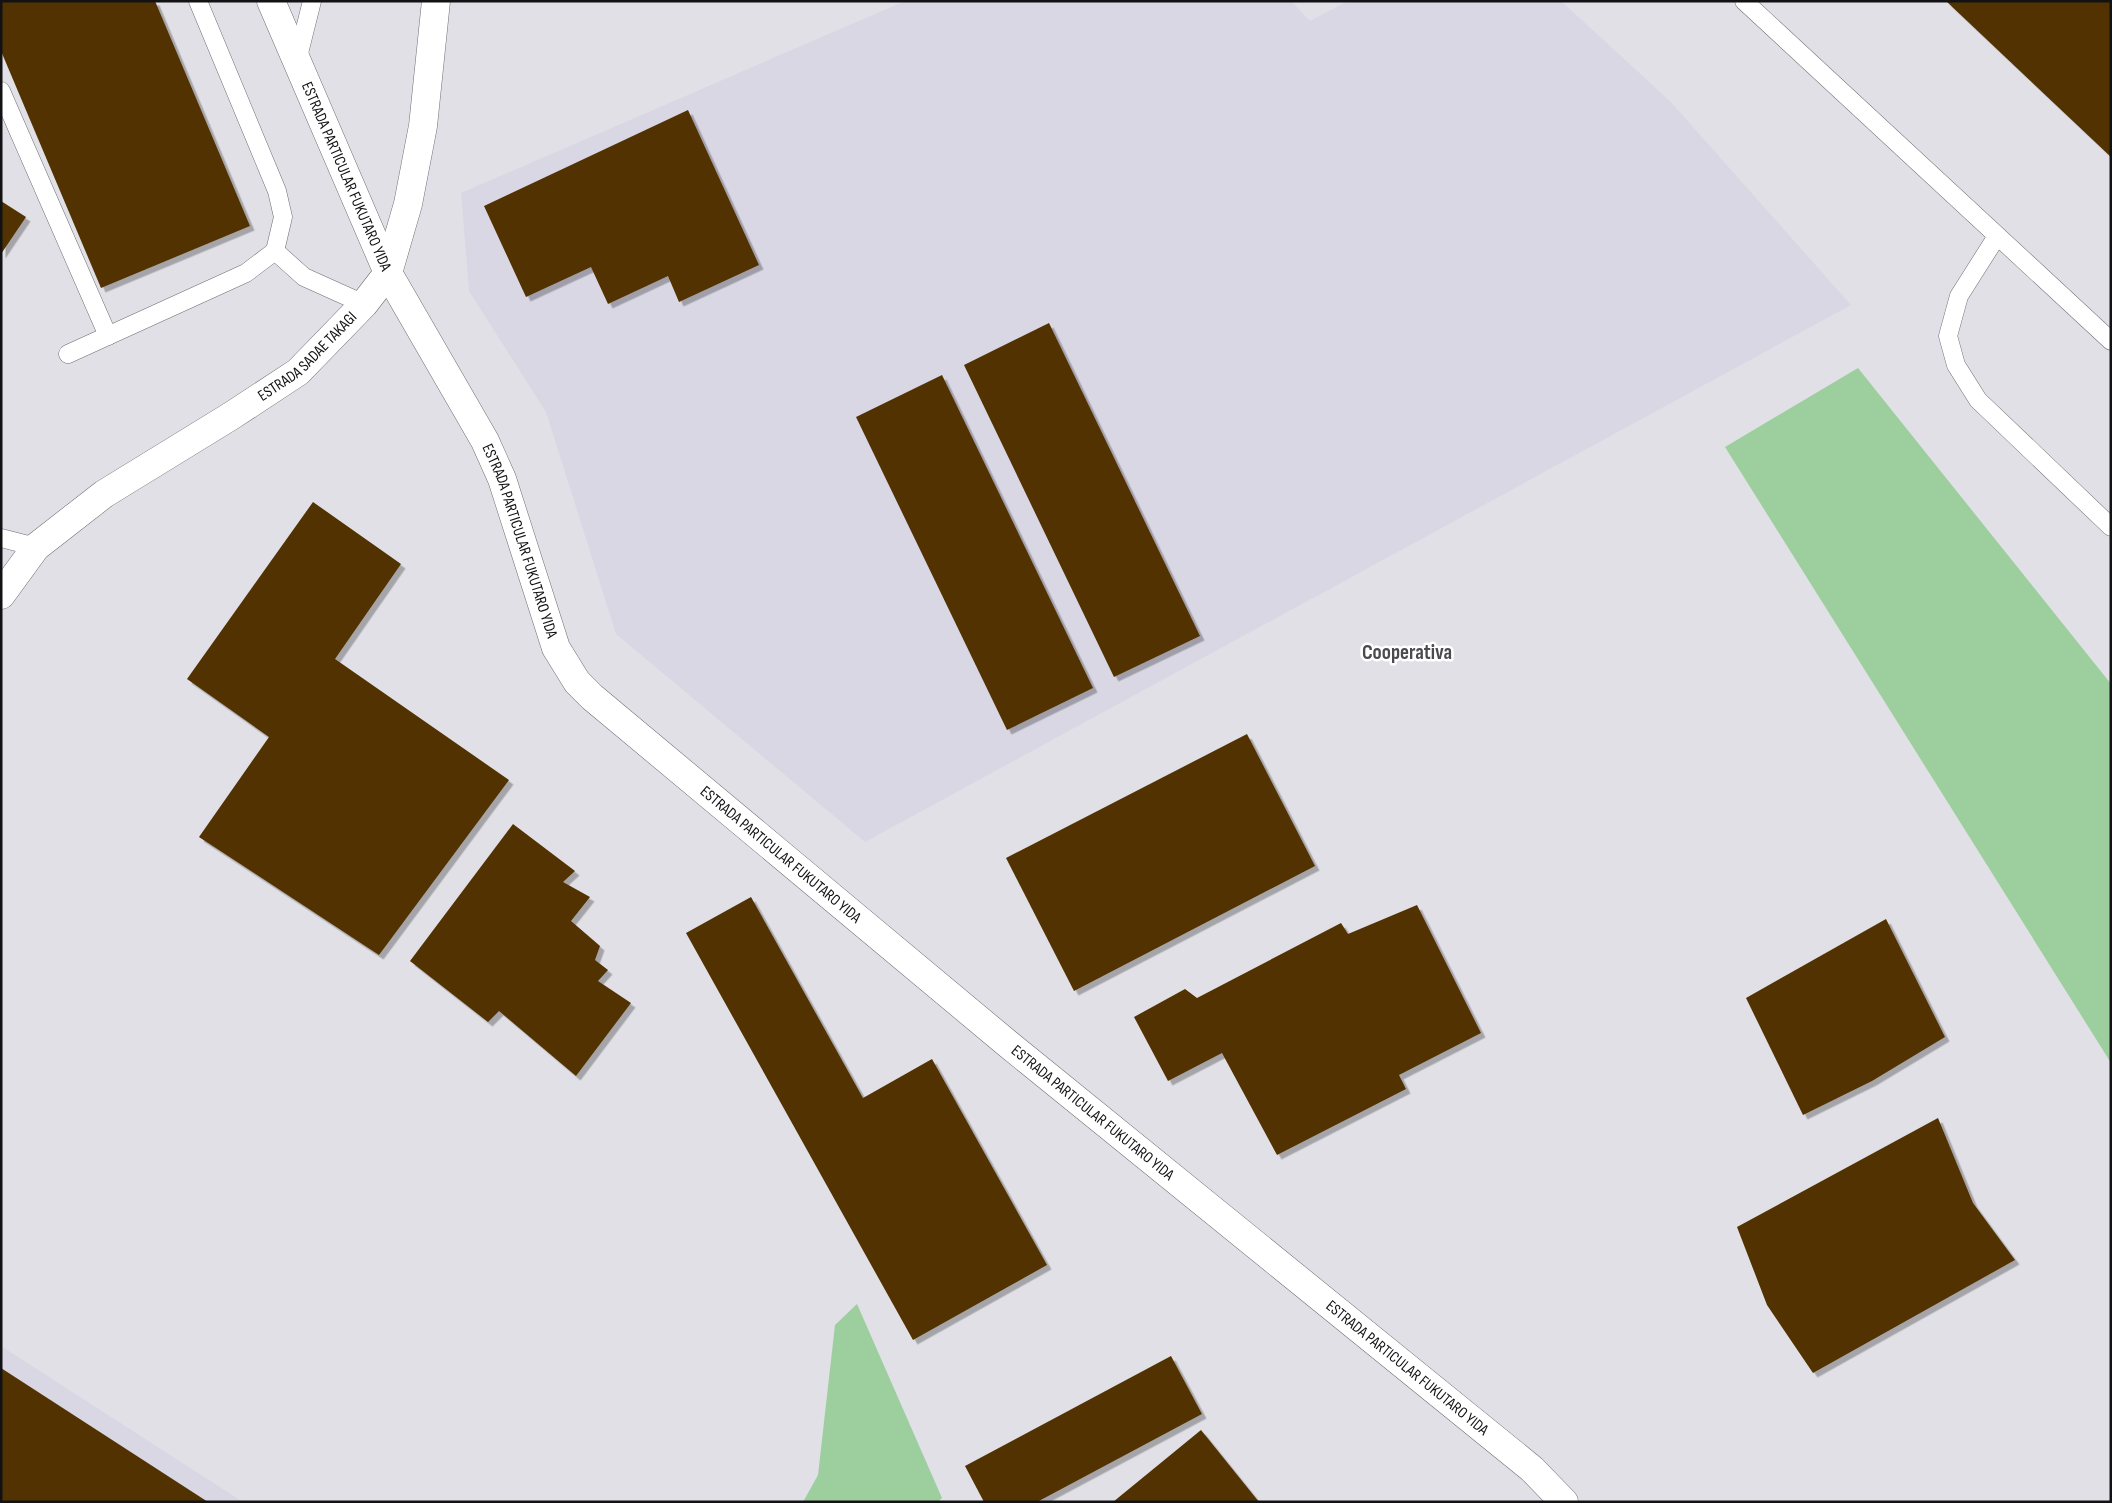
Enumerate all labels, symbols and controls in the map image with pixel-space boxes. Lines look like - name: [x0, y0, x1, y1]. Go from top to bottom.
- street label: ESTRADA PARTICULAR FUKUTARO YIDA: [297, 79, 396, 274]
- street label: ESTRADA SADAE TAKAGI: [254, 308, 361, 405]
- street label: ESTRADA PARTICULAR FUKUTARO YIDA: [478, 441, 562, 640]
- district label: Cooperativa: [1362, 640, 1452, 665]
- street label: ESTRADA PARTICULAR FUKUTARO YIDA: [696, 782, 865, 927]
- street label: ESTRADA PARTICULAR FUKUTARO YIDA: [1008, 1041, 1178, 1184]
- street label: ESTRADA PARTICULAR FUKUTARO YIDA: [1322, 1296, 1493, 1440]

